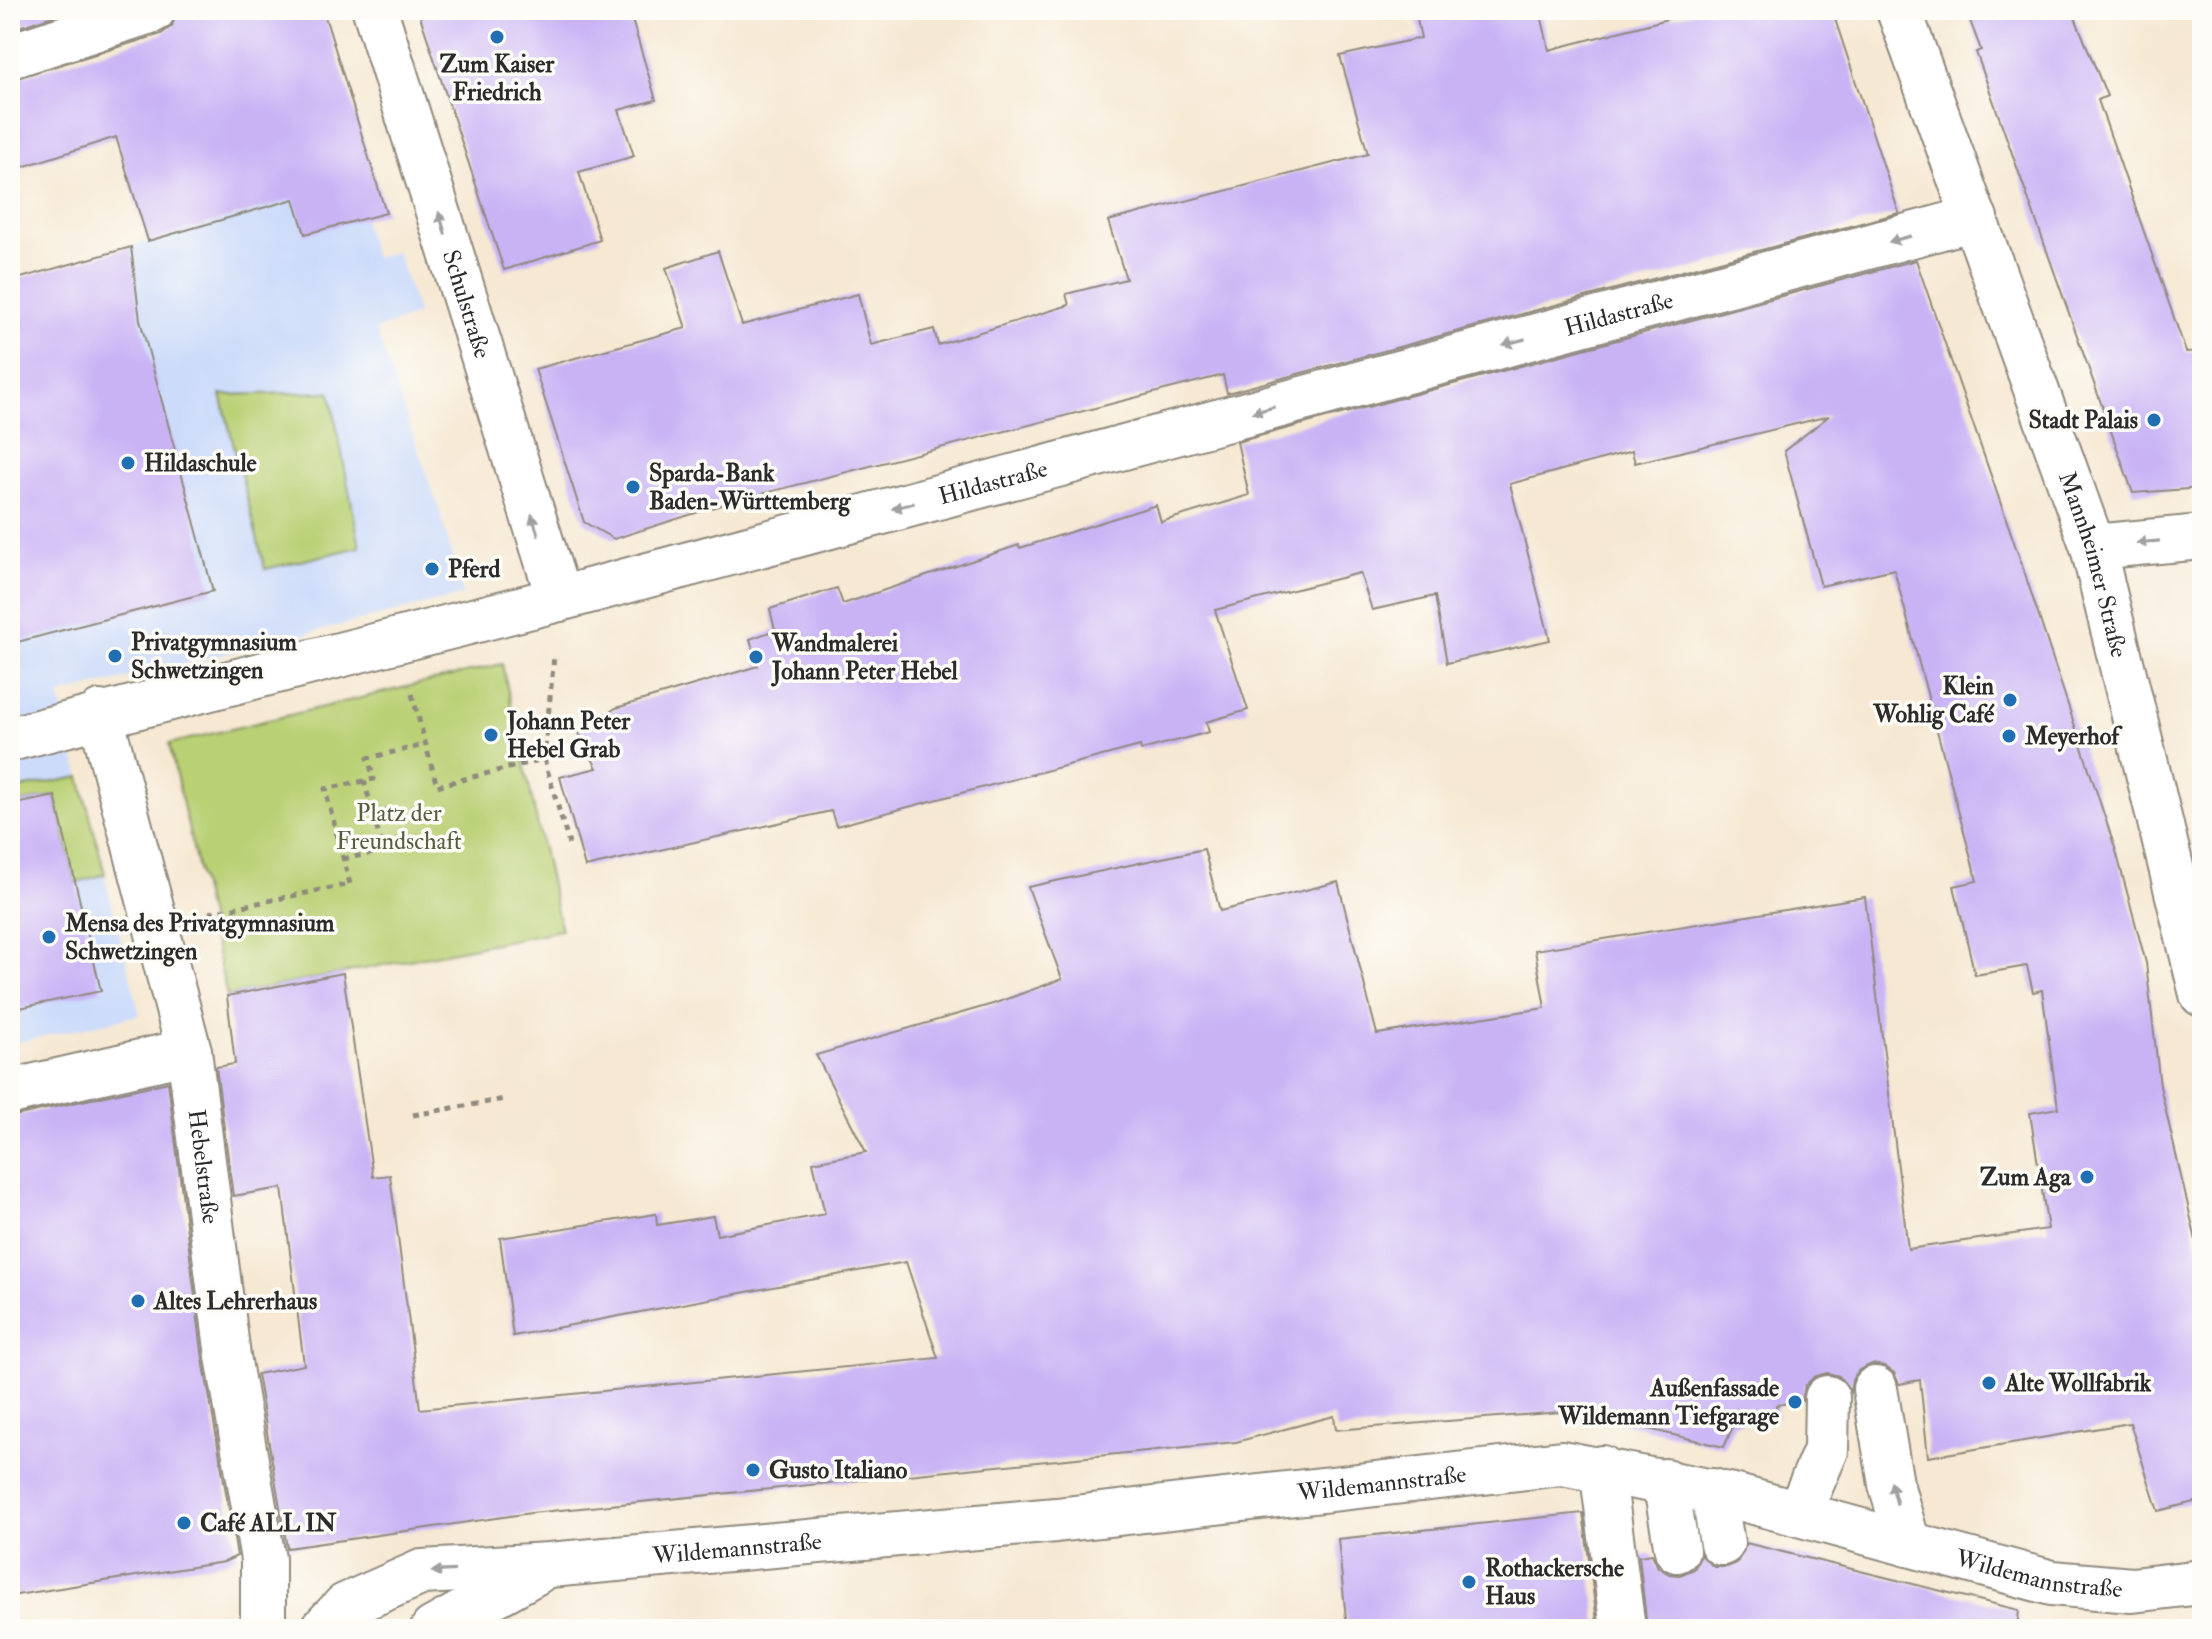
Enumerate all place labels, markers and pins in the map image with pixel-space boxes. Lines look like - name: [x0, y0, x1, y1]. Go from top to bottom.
- marker: Zum Kaiser Friedrich: [488, 28, 506, 46]
- place label: Zum Kaiser Friedrich: [440, 49, 555, 108]
- place label: Stadt Palais: [2028, 405, 2138, 436]
- marker: Stadt Palais: [2145, 411, 2163, 429]
- place label: Hildaschule: [144, 448, 257, 479]
- marker: Hildaschule: [119, 454, 137, 472]
- place label: Sparda-Bank Baden-Württemberg: [649, 458, 852, 517]
- marker: Sparda-Bank Baden-Württemberg: [624, 478, 642, 496]
- place label: Pferd: [448, 554, 500, 585]
- marker: Pferd: [423, 560, 441, 578]
- place label: Privatgymnasium Schwetzingen: [131, 627, 297, 686]
- place label: Wandmalerei Johann Peter Hebel: [771, 628, 958, 687]
- marker: Privatgymnasium Schwetzingen: [106, 647, 124, 665]
- marker: Wandmalerei Johann Peter Hebel: [747, 648, 765, 666]
- place label: Klein Wohlig Café: [1872, 671, 1995, 730]
- marker: Klein Wohlig Café: [2001, 691, 2019, 709]
- place label: Johann Peter Hebel Grab: [506, 706, 631, 765]
- place label: Meyerhof: [2024, 721, 2123, 752]
- marker: Johann Peter Hebel Grab: [482, 726, 500, 744]
- marker: Meyerhof: [2000, 727, 2018, 745]
- place label: Mensa des Privatgymnasium Schwetzingen: [64, 908, 335, 967]
- marker: Mensa des Privatgymnasium Schwetzingen: [40, 928, 58, 946]
- place label: Zum Aga: [1980, 1162, 2072, 1193]
- marker: Zum Aga: [2078, 1168, 2096, 1186]
- place label: Altes Lehrerhaus: [153, 1286, 317, 1317]
- marker: Altes Lehrerhaus: [129, 1292, 147, 1310]
- place label: Alte Wollfabrik: [2004, 1368, 2152, 1399]
- place label: Außenfassade Wildemann Tiefgarage: [1557, 1373, 1779, 1432]
- marker: Alte Wollfabrik: [1980, 1374, 1998, 1392]
- marker: Außenfassade Wildemann Tiefgarage: [1786, 1393, 1804, 1411]
- place label: Gusto Italiano: [769, 1455, 908, 1486]
- marker: Gusto Italiano: [744, 1461, 762, 1479]
- place label: Café ALL IN: [200, 1508, 337, 1539]
- marker: Café ALL IN: [175, 1514, 193, 1532]
- place label: Rothackersche Haus: [1485, 1553, 1624, 1612]
- marker: Rothackersche Haus: [1460, 1573, 1478, 1591]

